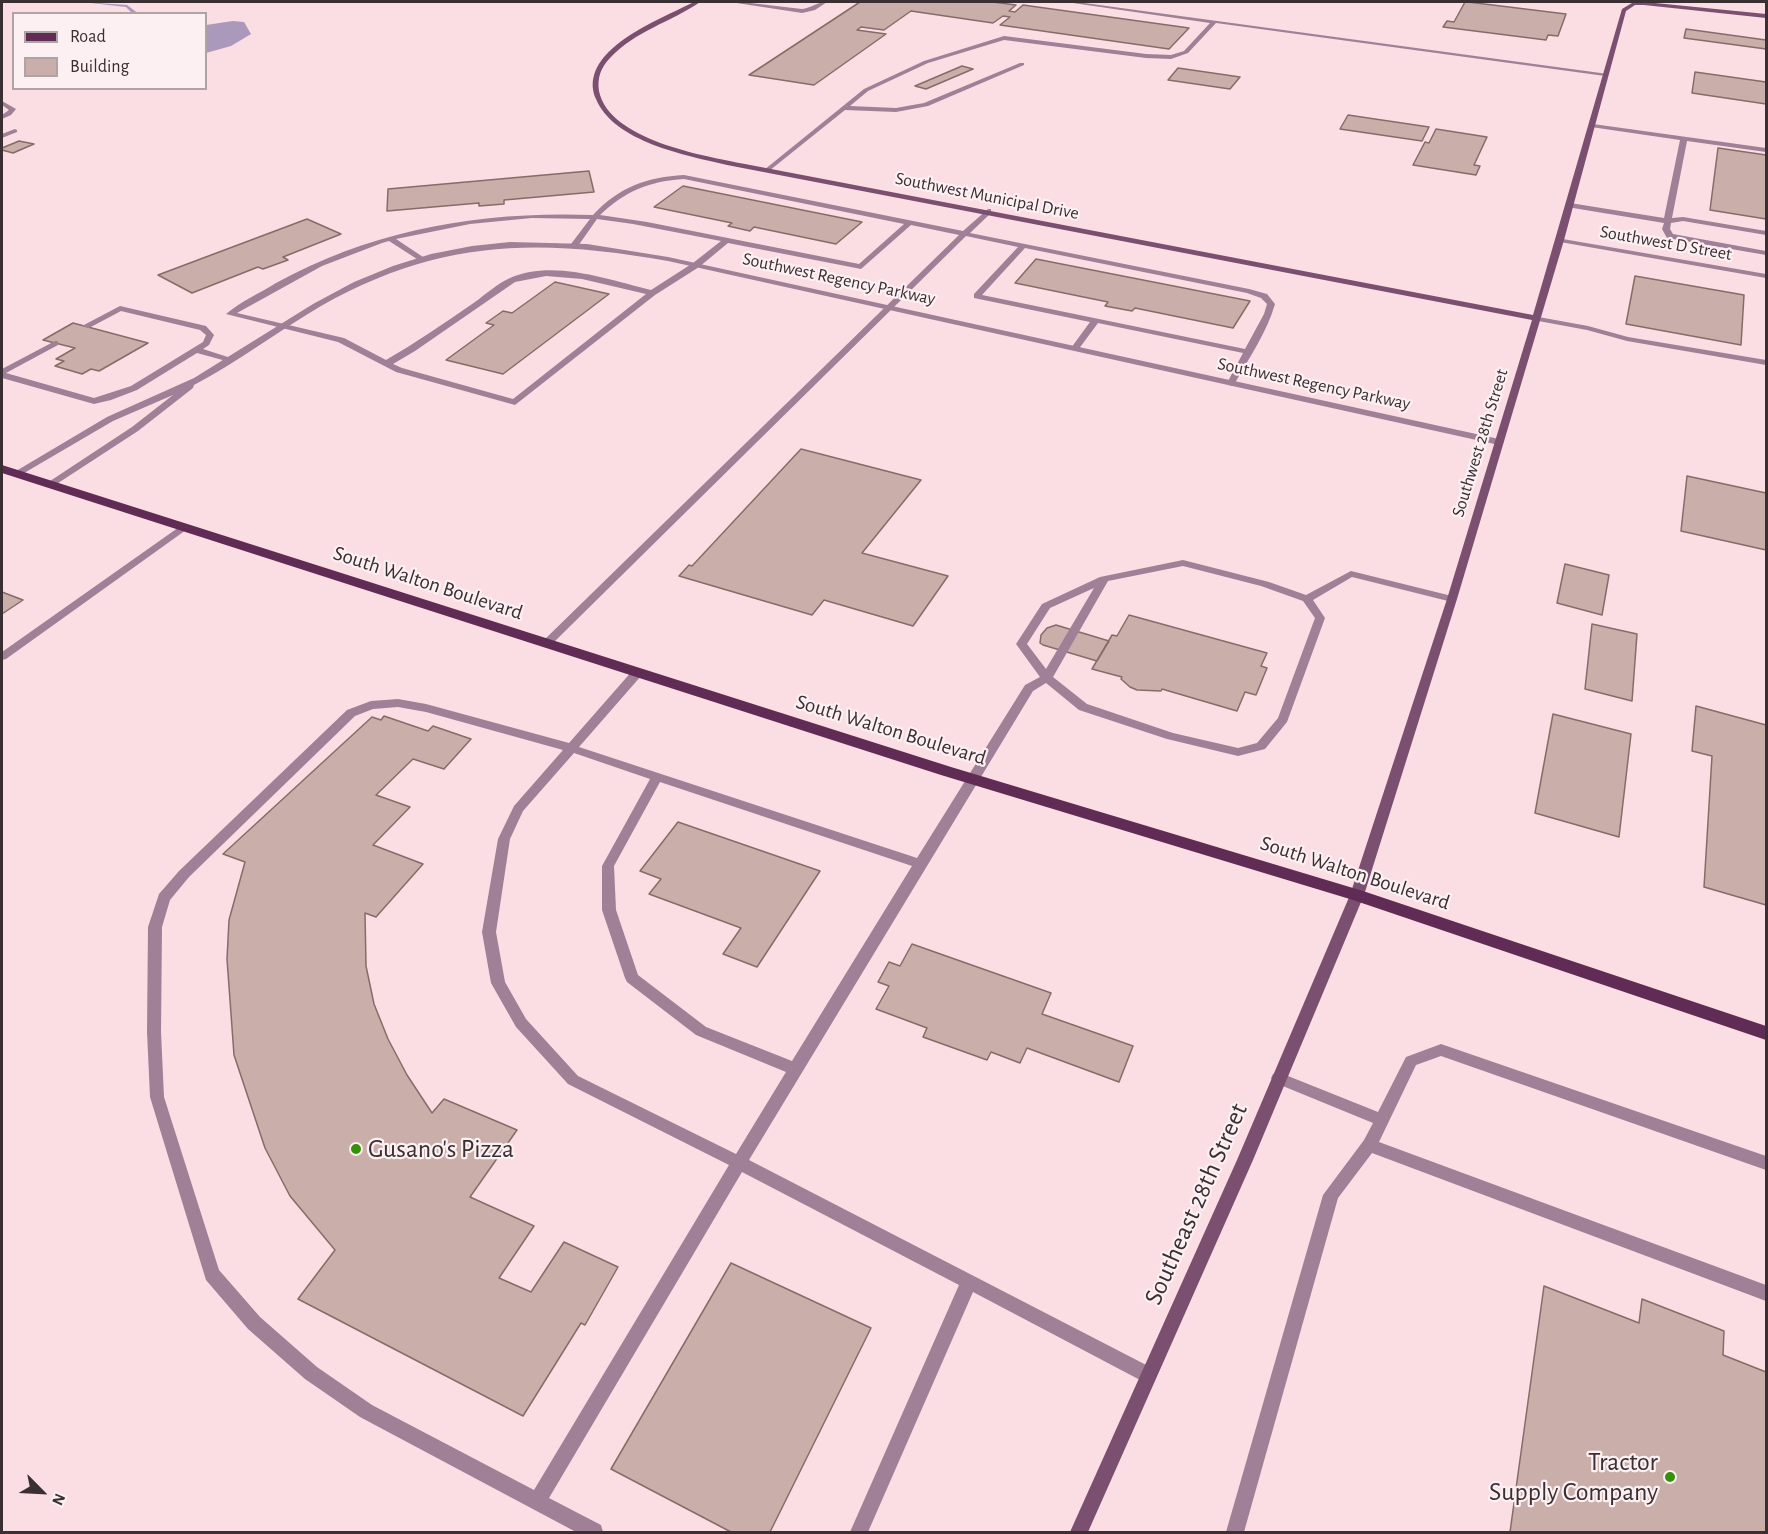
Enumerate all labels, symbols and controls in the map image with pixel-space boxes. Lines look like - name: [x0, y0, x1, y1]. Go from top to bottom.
- legend: [12, 12, 207, 90]
- text: Road: [70, 28, 106, 46]
- text: Building: [70, 58, 129, 76]
- street label: Southwest Municipal Drive: [893, 168, 1081, 224]
- street label: Southwest D Street: [1598, 221, 1734, 265]
- street label: Southwest Regency Parkway: [741, 248, 937, 310]
- street label: Southwest Regency Parkway: [1216, 353, 1412, 415]
- street label: Southwest 28th Street: [1447, 366, 1513, 520]
- street label: South Walton Boulevard: [330, 540, 526, 626]
- street label: South Walton Boulevard: [793, 689, 989, 771]
- street label: South Walton Boulevard: [1257, 830, 1453, 916]
- street label: Southeast 28th Street: [1138, 1098, 1254, 1310]
- place label: Gusano's Pizza: [368, 1133, 514, 1165]
- marker: Gusano's Pizza: [349, 1142, 363, 1156]
- place label: Tractor Supply Company: [1489, 1446, 1658, 1508]
- north arrow: [12, 1462, 72, 1522]
- marker: Tractor Supply Company: [1663, 1470, 1677, 1484]
- text: N: [49, 1491, 68, 1508]

